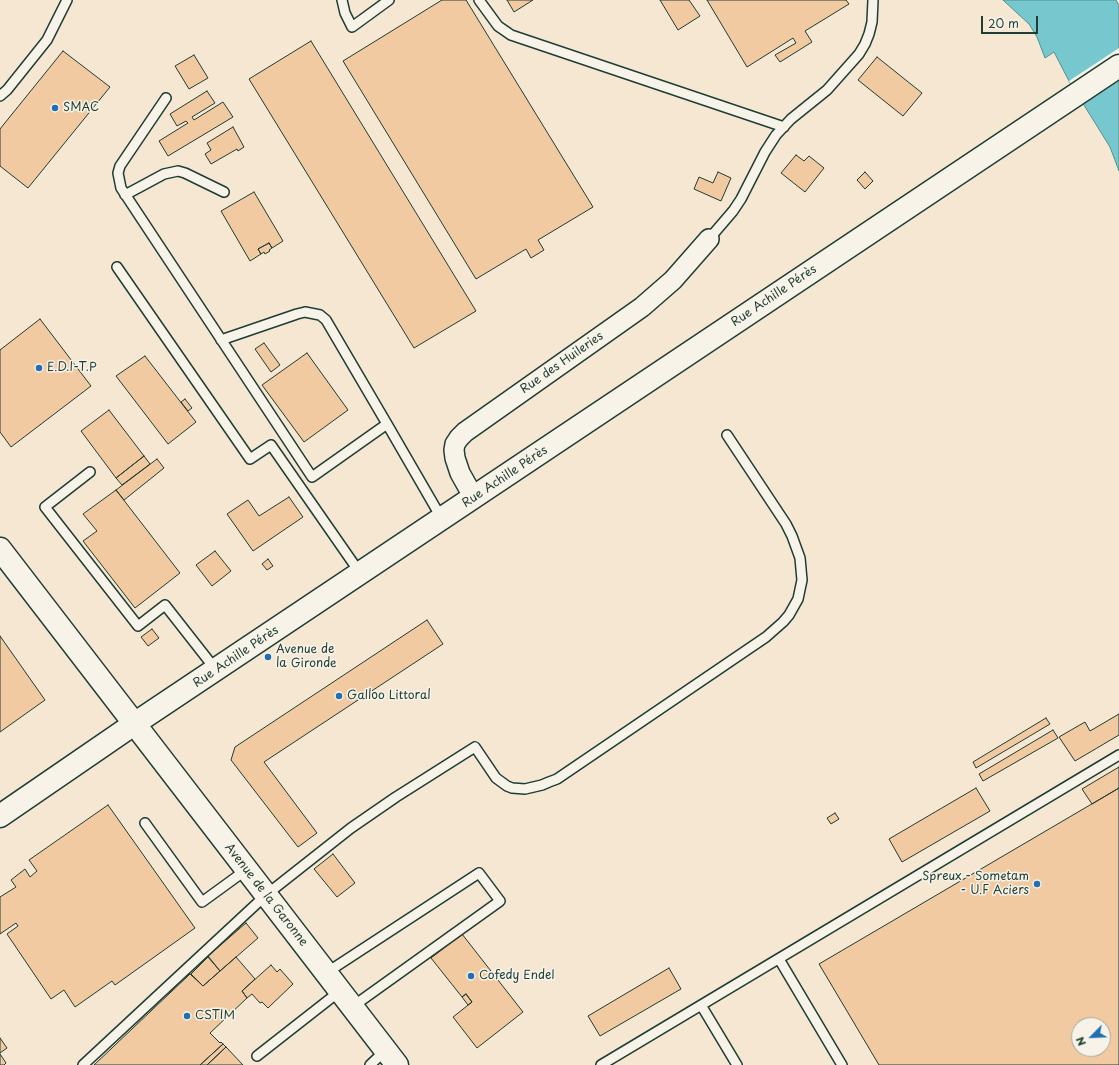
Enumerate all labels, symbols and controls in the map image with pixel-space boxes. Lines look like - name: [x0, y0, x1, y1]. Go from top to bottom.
- scale bar: [983, 8, 1040, 34]
- text: 20 m: [988, 14, 1019, 32]
- place label: SMAC: [63, 101, 99, 115]
- marker: SMAC: [50, 103, 60, 113]
- street label: Rue Achille Pérès: [729, 262, 819, 330]
- street label: Rue des Huileries: [518, 329, 606, 397]
- place label: E.D.I-T.P: [47, 361, 97, 375]
- marker: E.D.I-T.P: [34, 363, 44, 373]
- street label: Rue Achille Pérès: [460, 443, 550, 511]
- street label: Rue Achille Pérès: [191, 623, 281, 691]
- place label: Avenue de la Gironde: [276, 643, 337, 671]
- marker: Avenue de la Gironde: [263, 652, 273, 662]
- place label: Galloo Littoral: [347, 689, 431, 703]
- marker: Galloo Littoral: [334, 691, 344, 701]
- street label: Avenue de la Garonne: [221, 841, 311, 949]
- place label: Spreux - Sometam - U.F Aciers: [922, 870, 1029, 898]
- marker: Spreux - Sometam - U.F Aciers: [1032, 879, 1042, 889]
- place label: Cofedy Endel: [479, 969, 554, 983]
- marker: Cofedy Endel: [466, 971, 476, 981]
- place label: CSTIM: [195, 1009, 235, 1023]
- marker: CSTIM: [182, 1011, 192, 1021]
- north arrow: [1071, 1017, 1111, 1057]
- text: N: [1071, 1034, 1090, 1049]

